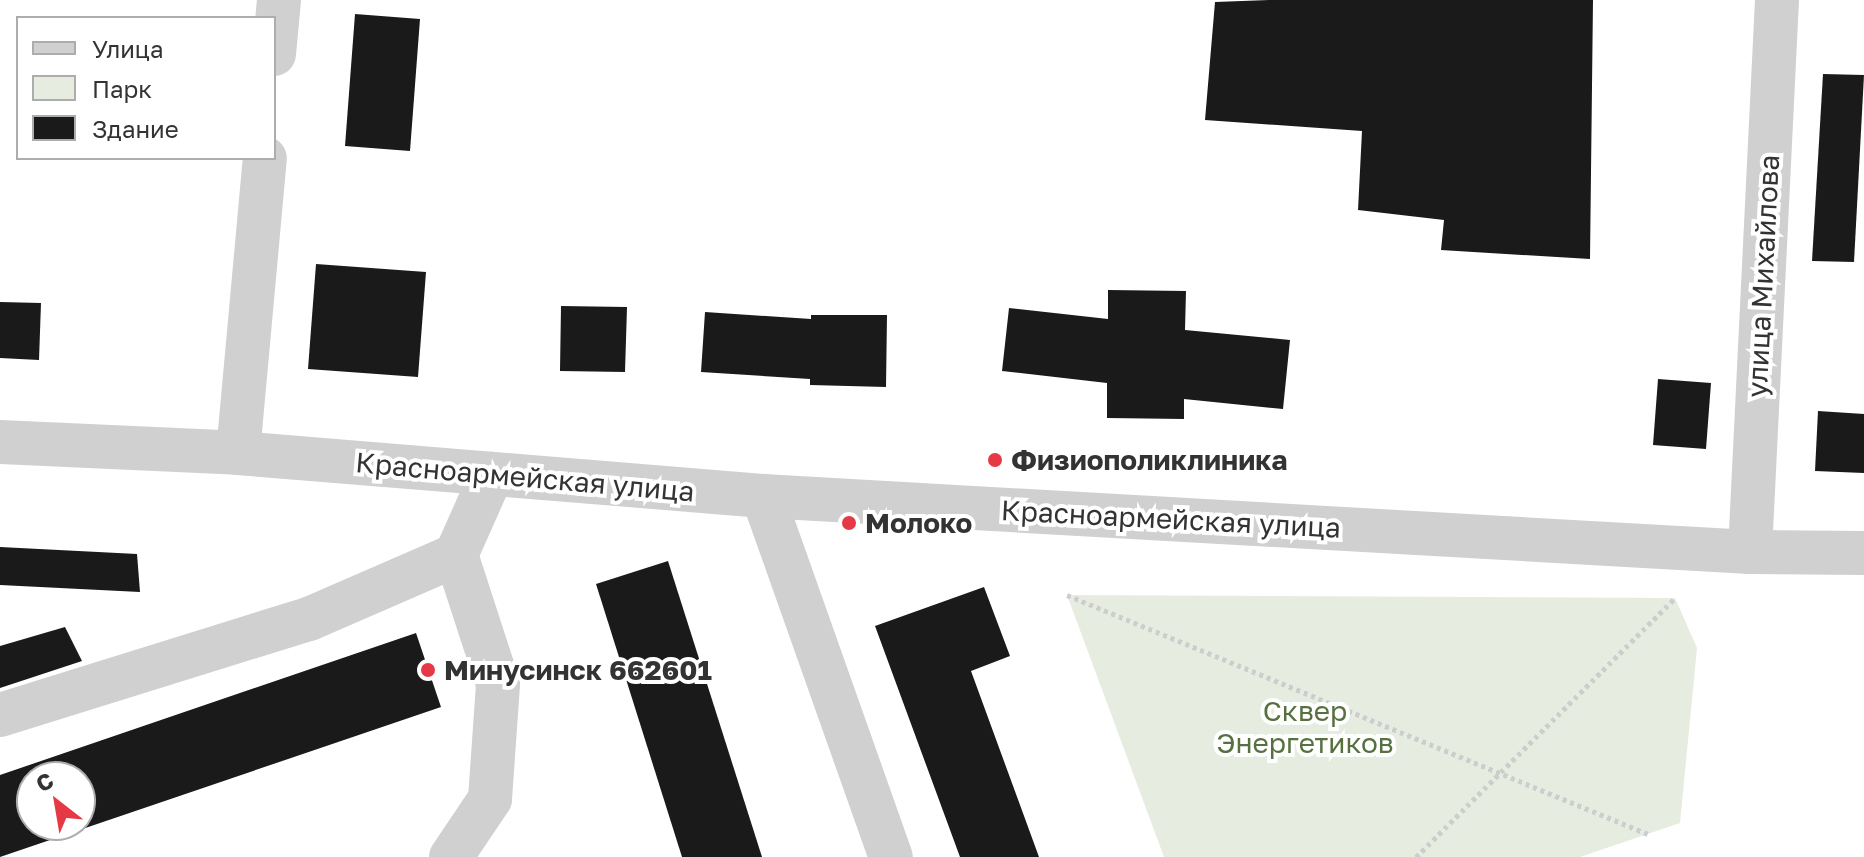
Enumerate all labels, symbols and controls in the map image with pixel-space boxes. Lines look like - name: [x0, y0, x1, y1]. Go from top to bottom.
- legend: [16, 16, 276, 160]
- text: Улица: [92, 34, 164, 63]
- text: Парк: [92, 74, 152, 103]
- text: Здание: [92, 114, 179, 143]
- street label: улица Михайлова: [1740, 154, 1786, 398]
- place label: Физиополиклиника: [1011, 443, 1287, 477]
- street label: Красноармейская улица: [354, 445, 696, 509]
- marker: Физиополиклиника: [986, 451, 1004, 469]
- street label: Красноармейская улица: [1000, 493, 1342, 545]
- place label: Молоко: [865, 506, 972, 540]
- marker: Молоко: [840, 514, 858, 532]
- place label: Минусинск 662601: [444, 653, 712, 687]
- marker: Минусинск 662601: [419, 661, 437, 679]
- park label: Сквер Энергетиков: [1216, 694, 1394, 760]
- north arrow: [16, 761, 96, 841]
- text: С: [31, 766, 58, 797]

